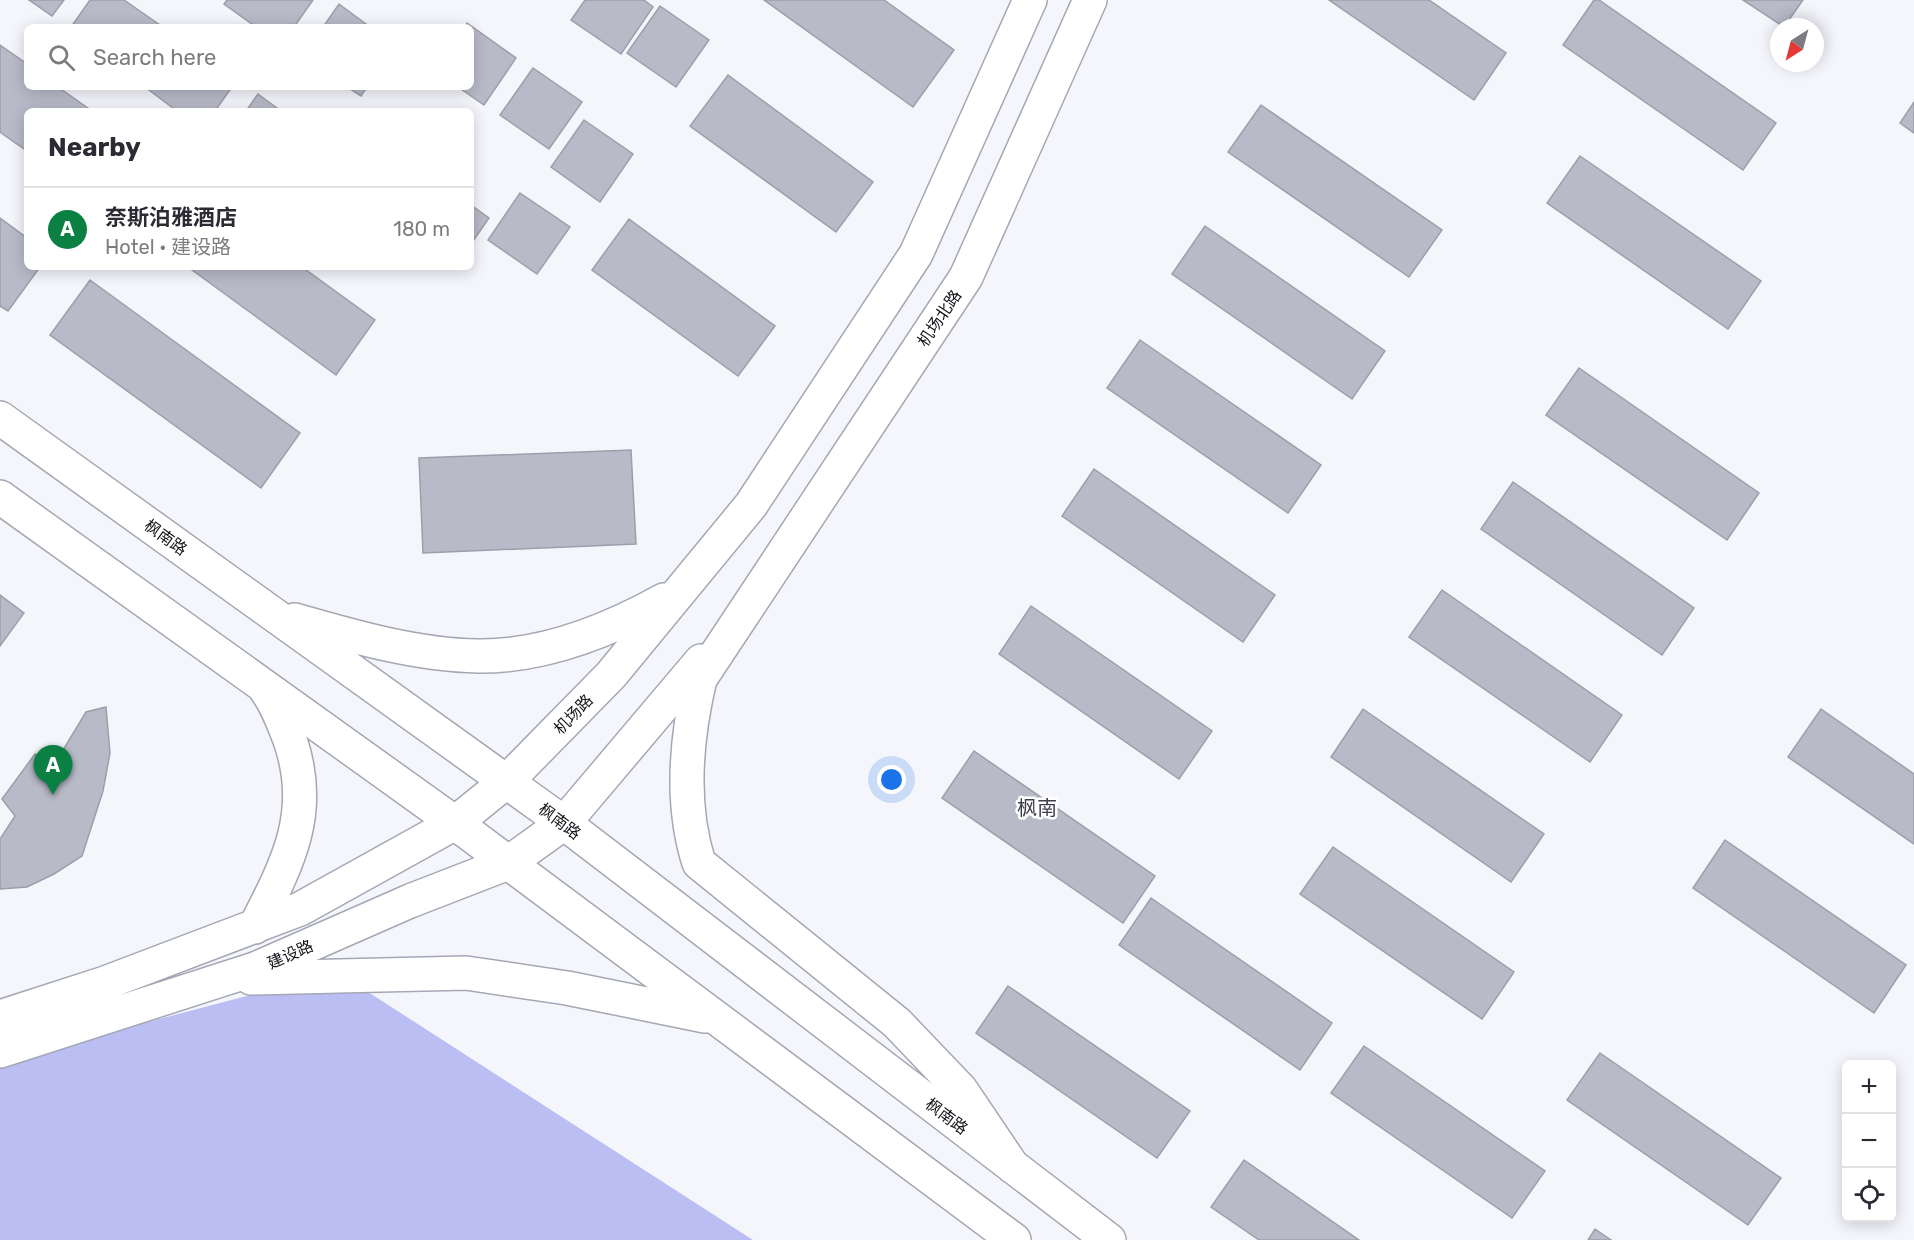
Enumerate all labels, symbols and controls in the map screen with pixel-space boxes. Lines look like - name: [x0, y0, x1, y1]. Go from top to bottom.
- north arrow: [1770, 18, 1824, 72]
- search box: [24, 24, 474, 90]
- icon: search: [45, 41, 78, 74]
- text: Search here: [93, 44, 216, 71]
- text: Nearby: [48, 132, 141, 163]
- text: 奈斯泊雅酒店: [105, 204, 237, 231]
- text: A: [60, 217, 75, 241]
- text: 180 m: [393, 217, 450, 241]
- text: Hotel · 建设路: [105, 235, 231, 259]
- street label: 机场北路: [914, 286, 965, 350]
- street label: 枫南路: [141, 516, 191, 559]
- street label: 机场路: [550, 690, 597, 738]
- pin: A: [34, 746, 72, 795]
- your location: [877, 765, 906, 794]
- district label: 枫南: [1017, 796, 1057, 820]
- street label: 枫南路: [535, 799, 585, 843]
- street label: 建设路: [264, 936, 316, 973]
- map controls: [1842, 1060, 1896, 1222]
- button: +: [1842, 1060, 1896, 1114]
- street label: 枫南路: [922, 1094, 972, 1138]
- button: −: [1842, 1114, 1896, 1168]
- button: locate: [1842, 1168, 1896, 1222]

